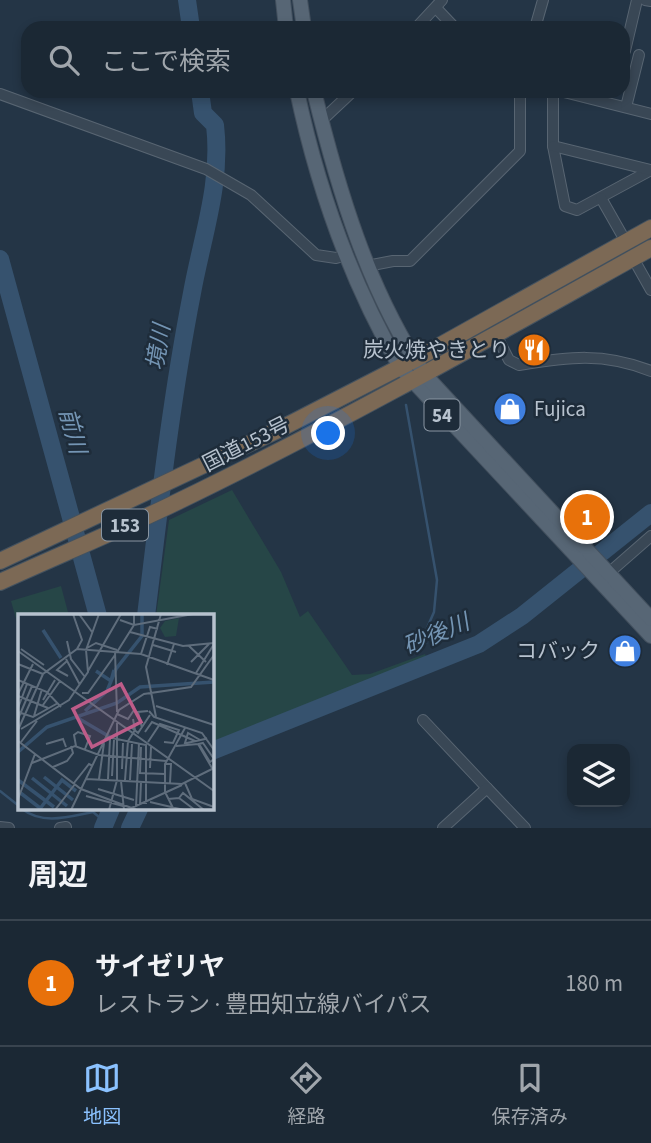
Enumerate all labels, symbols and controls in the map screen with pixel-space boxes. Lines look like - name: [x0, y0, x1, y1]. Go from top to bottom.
- search box: [21, 21, 630, 98]
- icon: search: [45, 41, 83, 79]
- text: ここで検索: [101, 43, 231, 80]
- water label: 境川: [139, 319, 179, 372]
- restaurant icon: 炭火焼やきとり: [515, 331, 553, 369]
- place label: 炭火焼やきとり: [363, 335, 510, 365]
- shop icon: Fujica: [491, 390, 529, 428]
- place label: Fujica: [534, 394, 586, 424]
- road number: 54: [424, 400, 460, 430]
- water label: 前川: [51, 405, 95, 461]
- street label: 国道153号: [197, 409, 295, 479]
- your location: [311, 416, 345, 450]
- pin: 1: [564, 491, 610, 543]
- road number: 153: [102, 510, 148, 540]
- water label: 砂後川: [398, 605, 477, 663]
- inset map: [18, 614, 214, 810]
- shop icon: コバック: [606, 632, 644, 670]
- place label: コバック: [516, 636, 600, 666]
- map controls: [567, 744, 630, 807]
- button: layers: [567, 744, 630, 807]
- text: 周辺: [28, 854, 88, 897]
- text: サイゼリヤ: [95, 948, 225, 985]
- text: 1: [45, 967, 57, 1000]
- text: 180 m: [565, 967, 623, 1000]
- text: レストラン · 豊田知立線バイパス: [95, 988, 431, 1021]
- tab: 地図: [83, 1059, 121, 1131]
- tab: 経路: [287, 1059, 326, 1131]
- tab: 保存済み: [492, 1059, 568, 1131]

